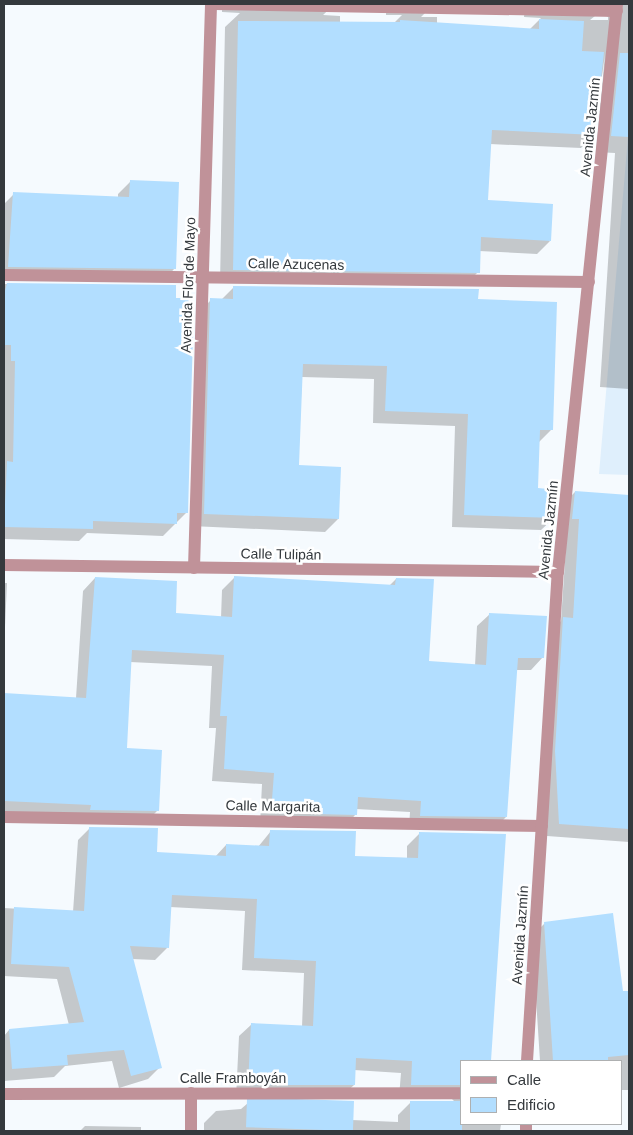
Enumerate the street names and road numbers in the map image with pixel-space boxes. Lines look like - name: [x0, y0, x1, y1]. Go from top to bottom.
- street label: Avenida Jazmín: [576, 77, 604, 177]
- street label: Avenida Flor de Mayo: [177, 217, 199, 353]
- street label: Calle Azucenas: [247, 255, 345, 273]
- street label: Avenida Jazmín: [534, 480, 562, 580]
- street label: Calle Tulipán: [240, 545, 322, 563]
- street label: Calle Margarita: [225, 797, 321, 815]
- street label: Avenida Jazmín: [508, 885, 532, 985]
- street label: Calle Framboyán: [180, 1070, 286, 1086]

